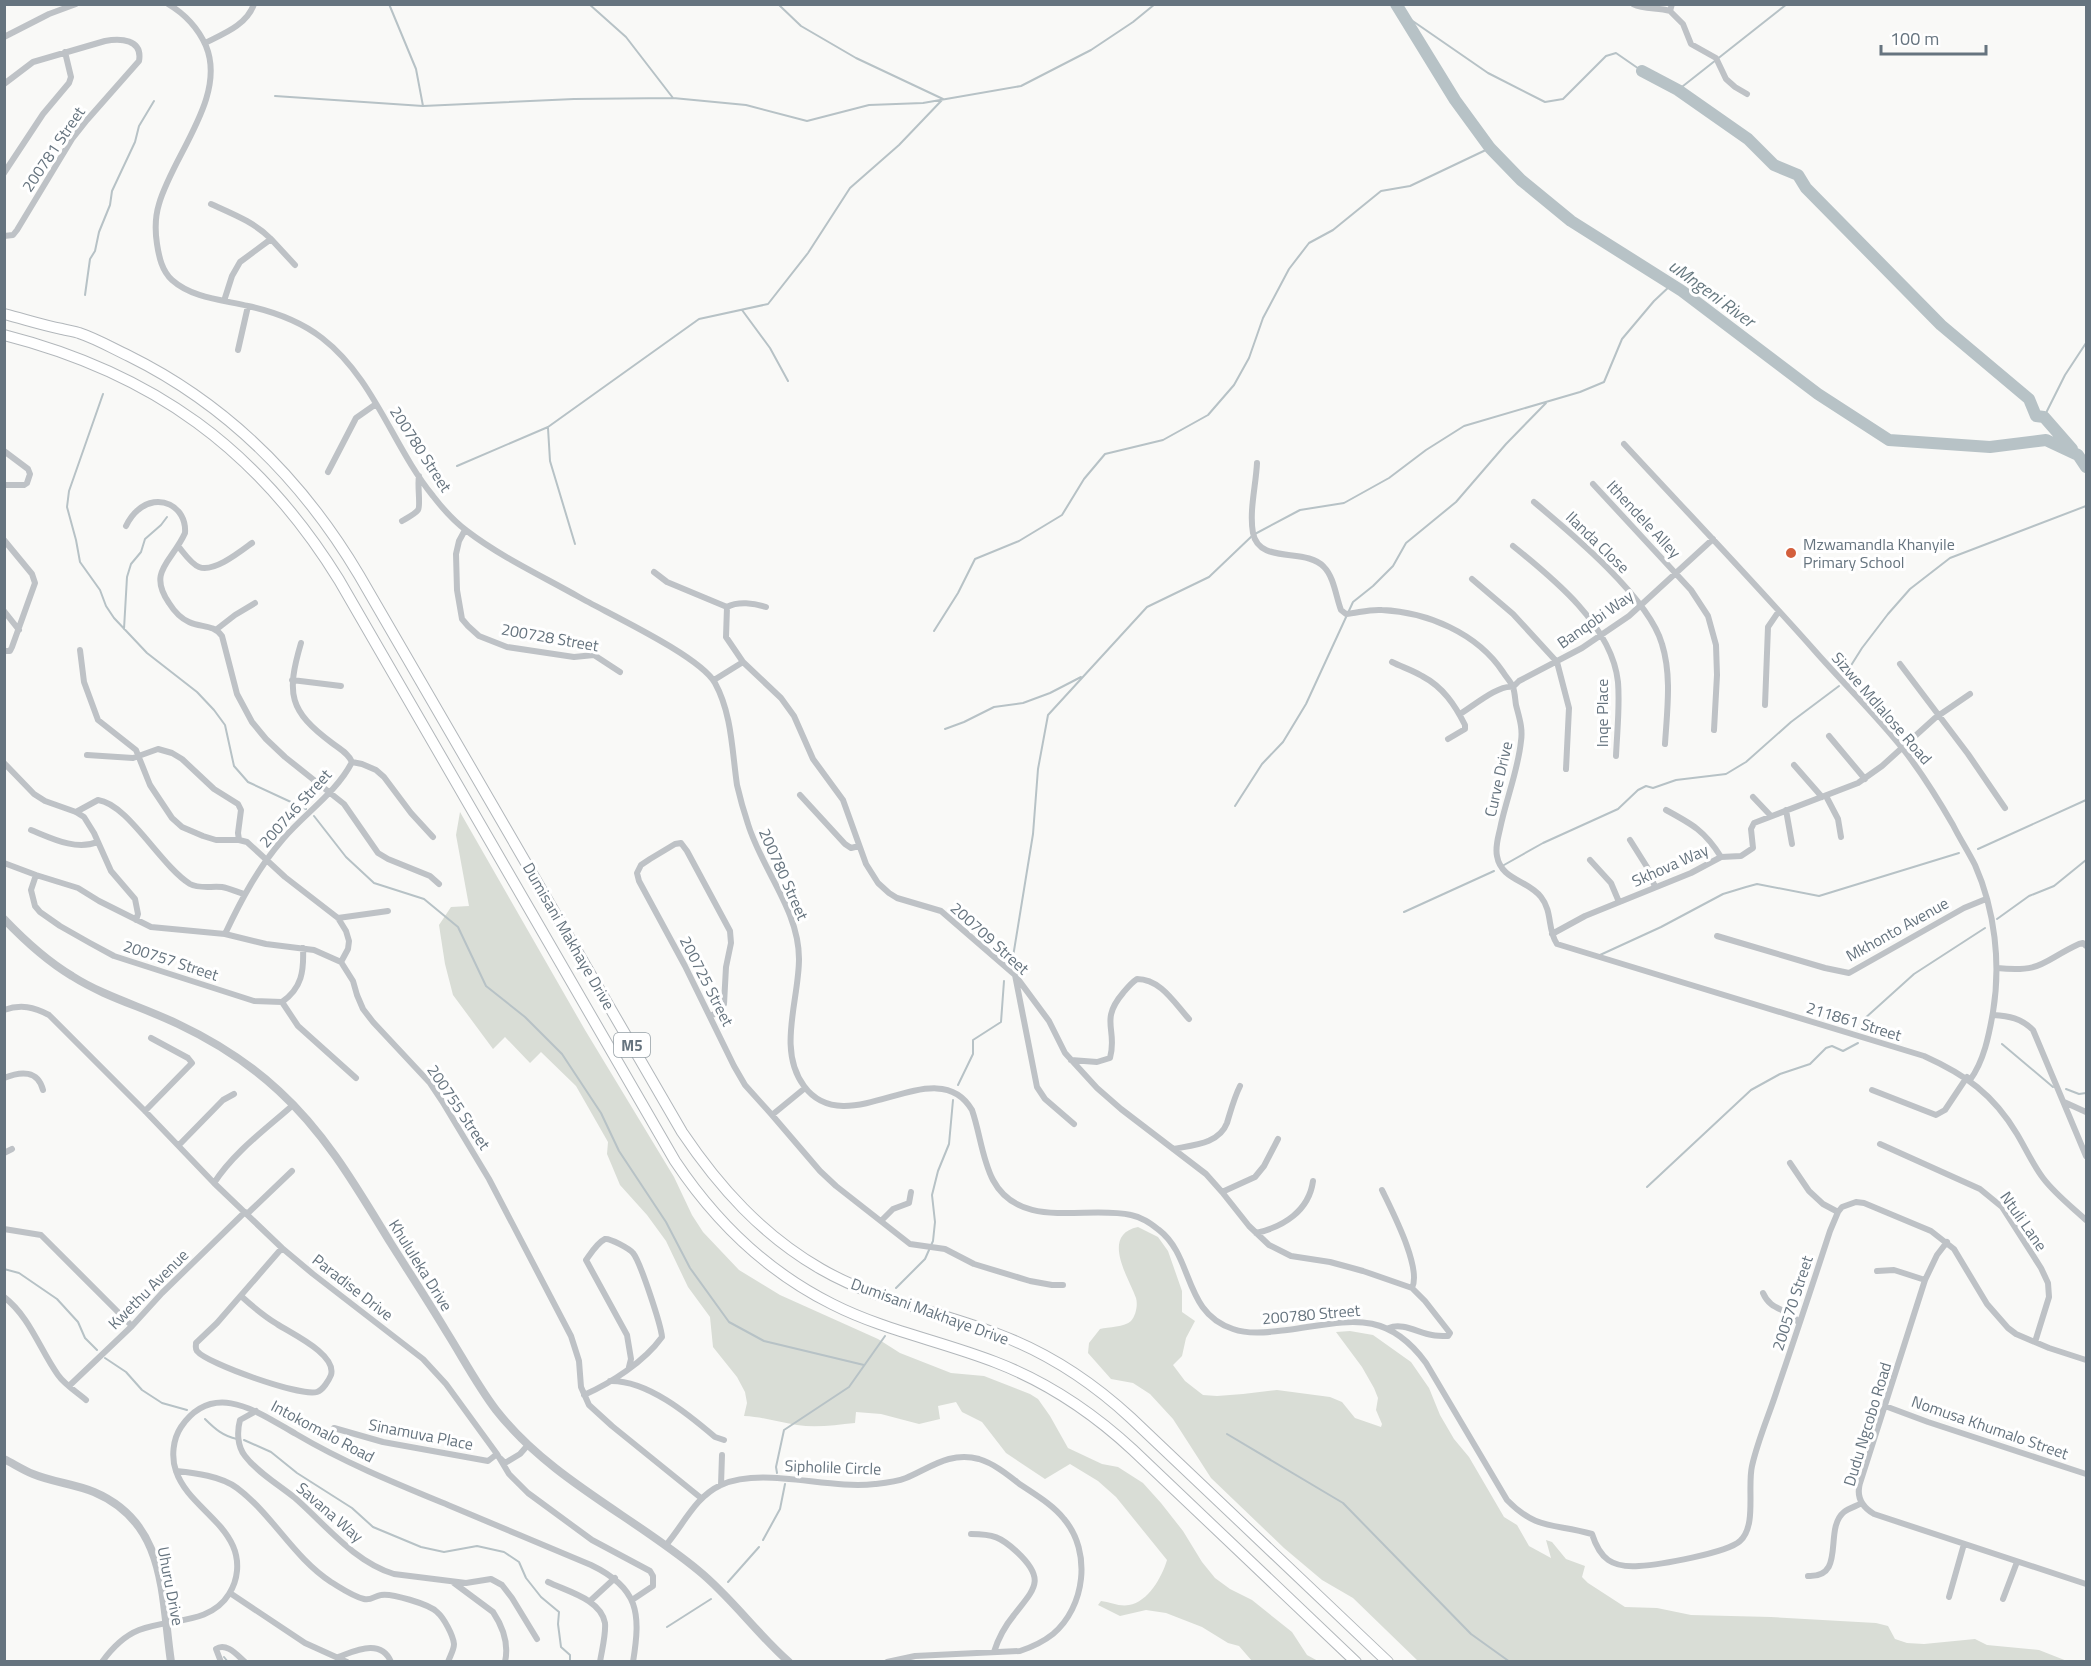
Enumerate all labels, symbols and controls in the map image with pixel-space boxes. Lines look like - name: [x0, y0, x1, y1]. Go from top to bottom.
- scale bar: [1881, 18, 1986, 56]
- text: 100 m: [1890, 25, 1939, 52]
- street label: 200781 Street: [16, 101, 91, 197]
- water label: uMngeni River: [1663, 252, 1763, 335]
- street label: 200780 Street: [384, 401, 458, 497]
- street label: Ithendele Alley: [1601, 475, 1687, 564]
- street label: Ilanda Close: [1561, 505, 1635, 579]
- place label: Mzwamandla Khanyile Primary School: [1803, 532, 1955, 574]
- marker: Mzwamandla Khanyile Primary School: [1784, 546, 1798, 560]
- street label: Banqobi Way: [1552, 584, 1638, 654]
- street label: 200728 Street: [499, 617, 601, 657]
- street label: Sizwe Mdlalose Road: [1826, 646, 1938, 770]
- street label: Inqe Place: [1590, 679, 1614, 747]
- street label: Curve Drive: [1478, 739, 1518, 819]
- street label: 200746 Street: [253, 763, 337, 853]
- street label: 200780 Street: [753, 824, 815, 924]
- street label: Skhova Way: [1628, 837, 1713, 893]
- street label: Dumisani Makhaye Drive: [517, 858, 621, 1014]
- street label: Mkhonto Avenue: [1841, 891, 1953, 967]
- street label: 200709 Street: [945, 896, 1035, 980]
- street label: 200725 Street: [674, 932, 740, 1031]
- street label: 200757 Street: [120, 933, 222, 987]
- street label: 211861 Street: [1803, 995, 1905, 1047]
- road number: M5: [614, 1033, 650, 1057]
- street label: 200755 Street: [422, 1059, 497, 1155]
- street label: Ntuli Lane: [1995, 1186, 2053, 1256]
- street label: Khululeka Drive: [383, 1214, 459, 1316]
- street label: Kwethu Avenue: [102, 1243, 194, 1335]
- street label: Paradise Drive: [307, 1248, 399, 1326]
- street label: 200570 Street: [1765, 1252, 1819, 1354]
- street label: Dumisani Makhaye Drive: [848, 1271, 1012, 1351]
- street label: 200780 Street: [1261, 1298, 1362, 1330]
- street label: Dudu Ngcobo Road: [1837, 1359, 1897, 1489]
- street label: Nomusa Khumalo Street: [1908, 1389, 2072, 1465]
- street label: Intokomalo Road: [267, 1394, 379, 1468]
- street label: Sinamuva Place: [367, 1412, 475, 1456]
- street label: Sipholile Circle: [784, 1453, 882, 1481]
- street label: Savana Way: [291, 1476, 369, 1548]
- street label: Uhuru Drive: [152, 1544, 190, 1628]

